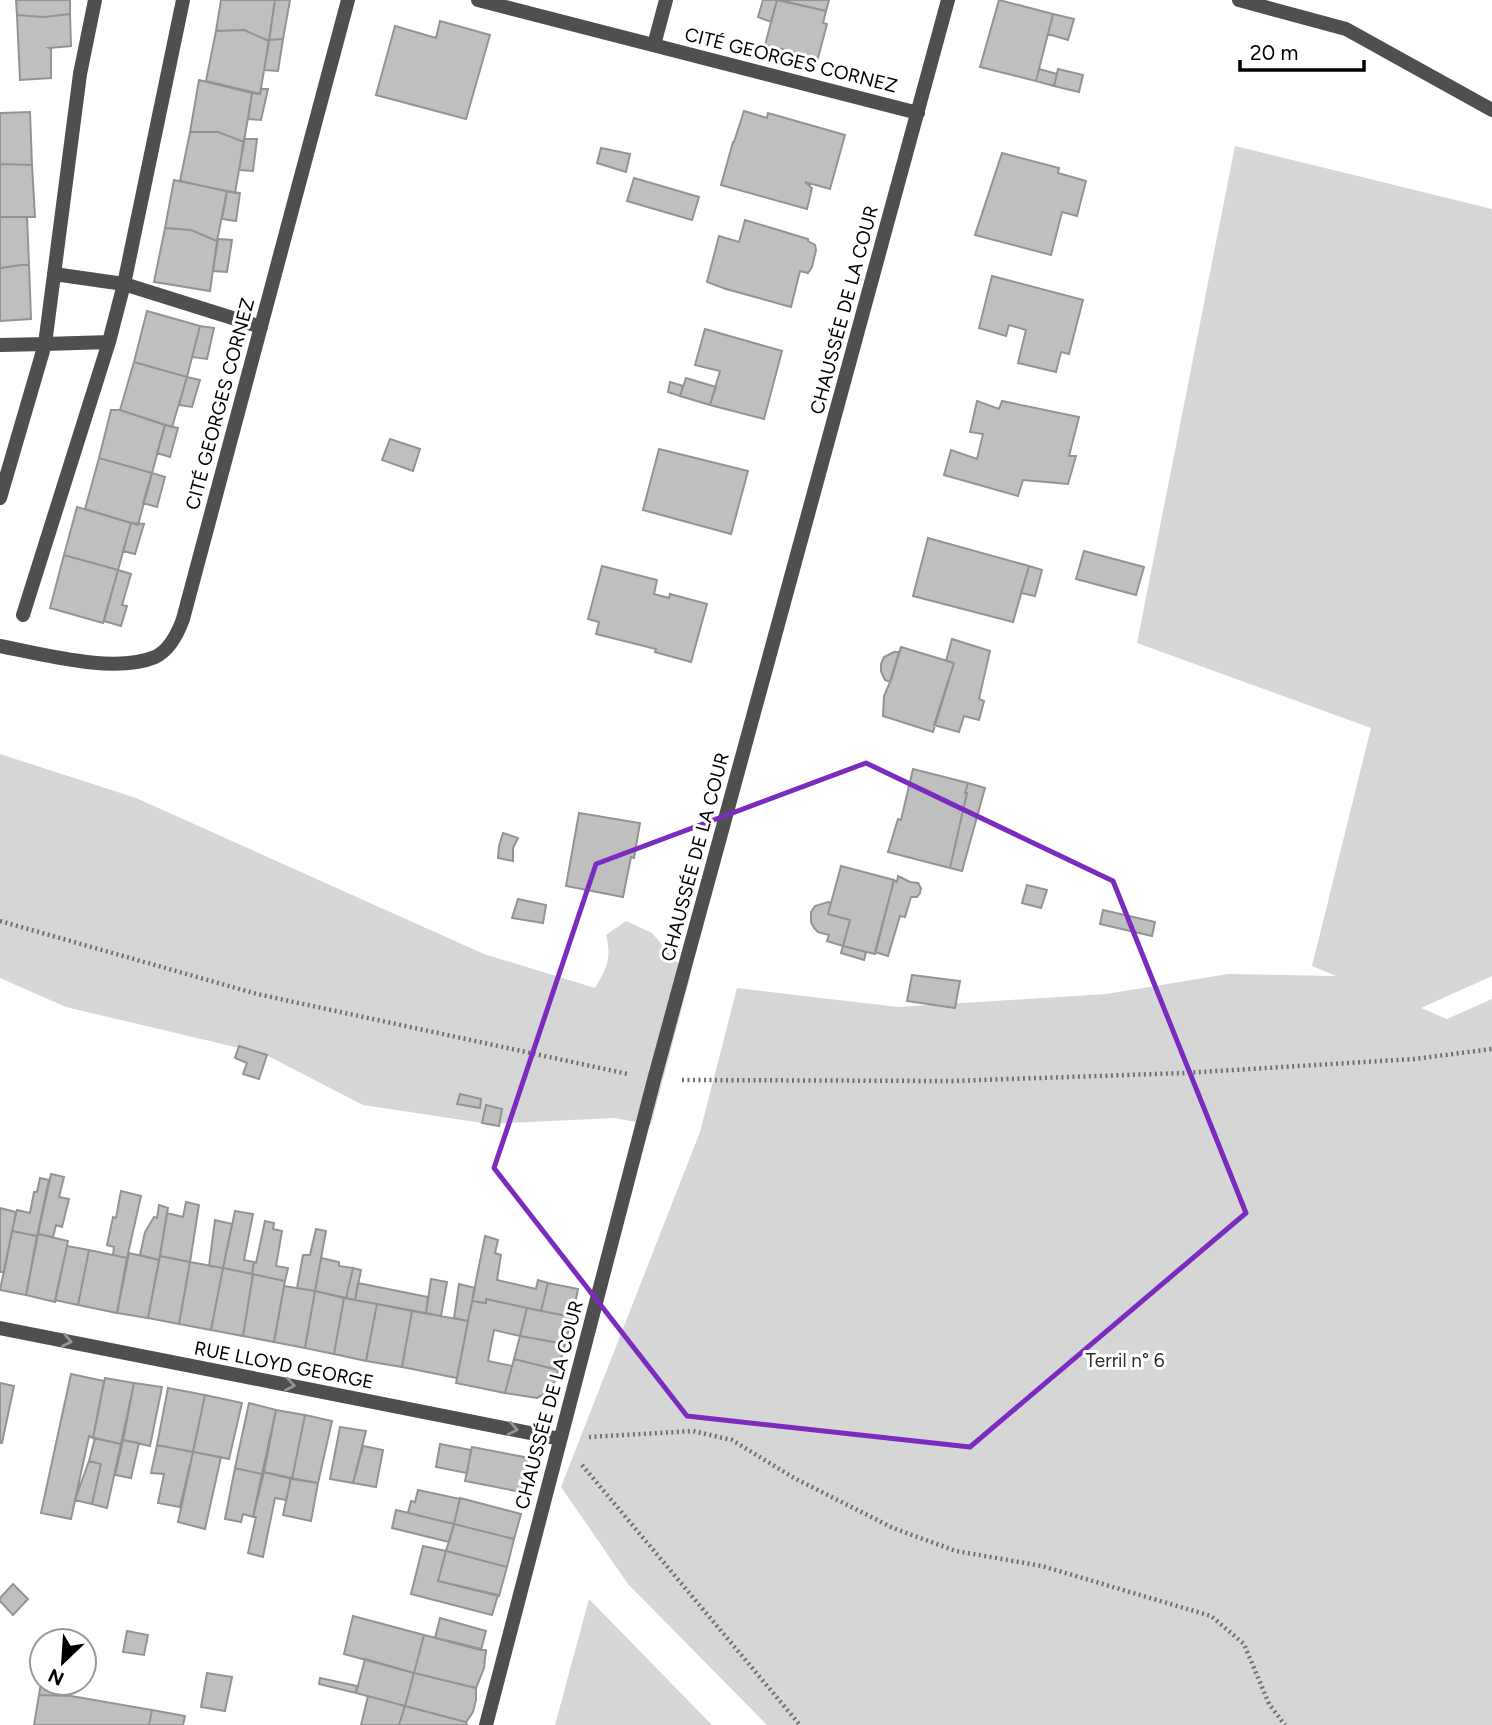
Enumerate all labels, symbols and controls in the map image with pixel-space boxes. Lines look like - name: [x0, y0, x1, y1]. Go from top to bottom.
- street label: CITÉ GEORGES CORNEZ: [682, 22, 900, 98]
- scale bar: [1240, 28, 1364, 72]
- text: 20 m: [1250, 40, 1298, 65]
- street label: CHAUSSÉE DE LA COUR: [805, 203, 883, 417]
- street label: CITÉ GEORGES CORNEZ: [181, 296, 259, 512]
- street label: CHAUSSÉE DE LA COUR: [656, 750, 734, 964]
- street label: CHAUSSÉE DE LA COUR: [510, 1298, 588, 1512]
- one-way arrow: [61, 1333, 73, 1348]
- street label: RUE LLOYD GEORGE: [192, 1336, 376, 1394]
- park label: Terril n° 6: [1086, 1349, 1165, 1372]
- one-way arrow: [284, 1377, 296, 1392]
- one-way arrow: [507, 1421, 519, 1436]
- north arrow: [28, 1627, 98, 1697]
- text: N: [45, 1663, 68, 1690]

